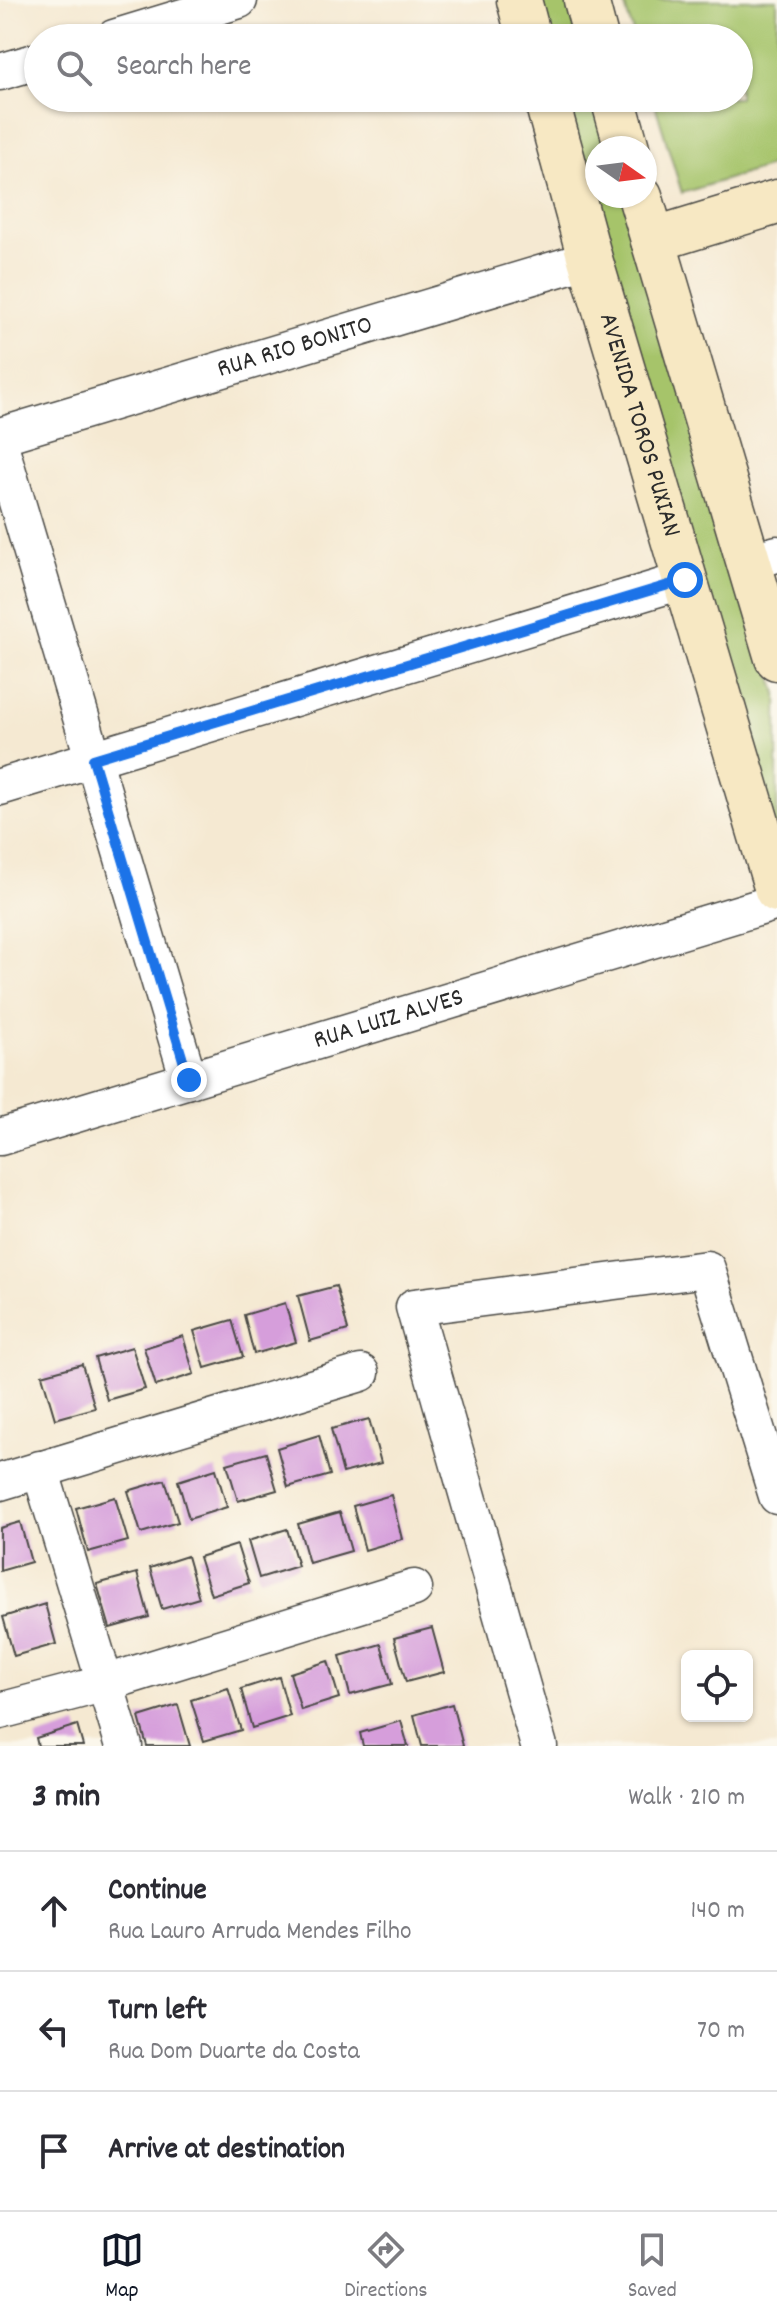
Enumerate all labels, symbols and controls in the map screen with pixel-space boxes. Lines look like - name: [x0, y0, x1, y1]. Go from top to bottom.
- search box: [24, 24, 753, 112]
- icon: search: [52, 46, 96, 90]
- text: Search here: [116, 47, 252, 90]
- north arrow: [585, 136, 657, 208]
- street label: RUA RIO BONITO: [213, 307, 377, 388]
- street label: AVENIDA TOROS PUXIAN: [588, 308, 690, 541]
- route start: [667, 562, 703, 598]
- street label: RUA LUIZ ALVES: [309, 979, 468, 1060]
- route end: [171, 1062, 207, 1098]
- map controls: [681, 1650, 753, 1722]
- button: locate: [681, 1650, 753, 1722]
- text: 3 min: [32, 1774, 100, 1823]
- text: Walk · 210 m: [628, 1780, 745, 1817]
- text: Continue: [108, 1871, 207, 1914]
- icon: ahead: [32, 1889, 76, 1933]
- text: 140 m: [691, 1893, 745, 1930]
- text: Rua Lauro Arruda Mendes Filho: [108, 1914, 412, 1951]
- text: Turn left: [108, 1991, 207, 2034]
- icon: left: [32, 2009, 76, 2053]
- text: 70 m: [697, 2013, 745, 2050]
- text: Rua Dom Duarte da Costa: [108, 2034, 360, 2071]
- icon: arrive: [32, 2129, 76, 2173]
- text: Arrive at destination: [108, 2130, 345, 2173]
- tab: Map: [100, 2228, 144, 2307]
- tab: Directions: [344, 2228, 428, 2307]
- tab: Saved: [628, 2228, 677, 2307]

